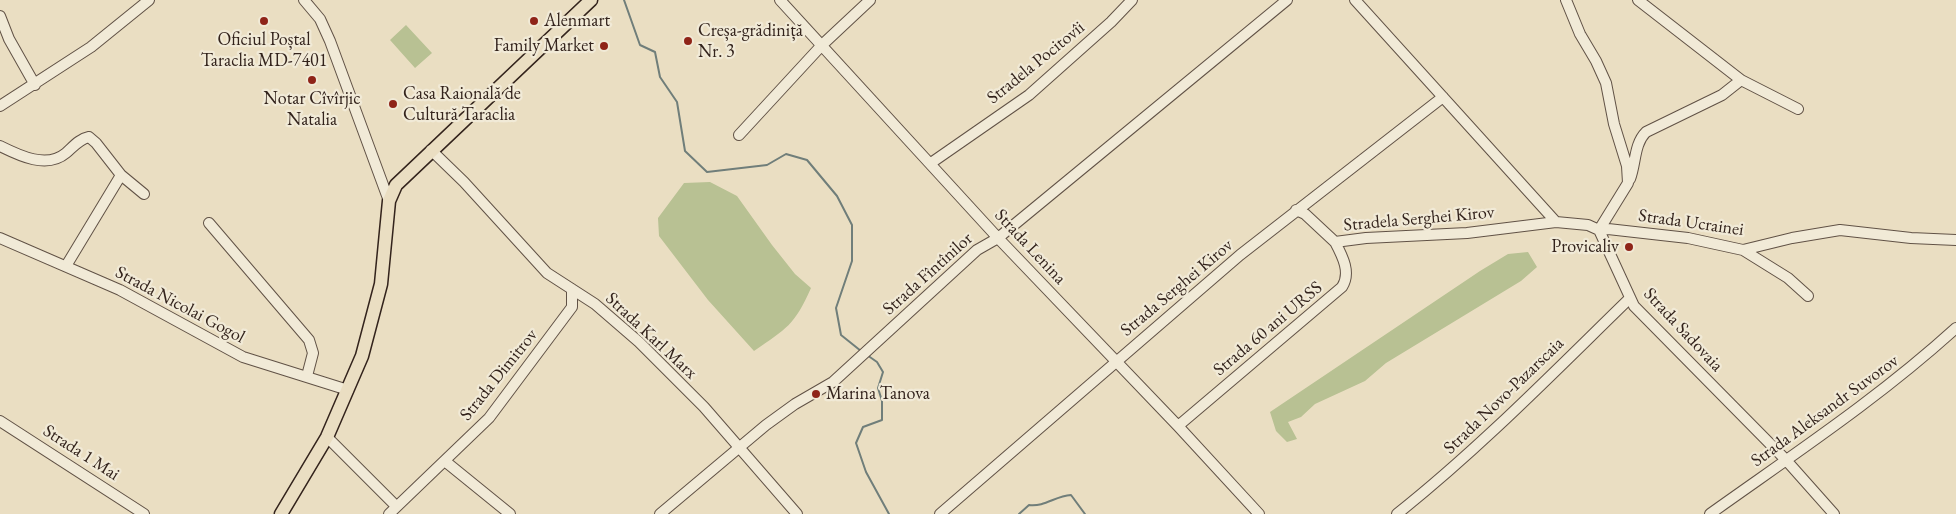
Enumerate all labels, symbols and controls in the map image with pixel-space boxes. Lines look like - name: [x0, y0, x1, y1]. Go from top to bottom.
- place label: Alenmart: [544, 10, 610, 32]
- marker: Oficiul Poștal Taraclia MD-7401: [258, 15, 270, 27]
- marker: Alenmart: [528, 15, 540, 27]
- street label: Stradela Pocitovîi: [983, 17, 1089, 109]
- place label: Creșa-grădiniță Nr. 3: [698, 20, 803, 62]
- place label: Oficiul Poștal Taraclia MD-7401: [201, 29, 327, 72]
- place label: Family Market: [494, 35, 594, 57]
- marker: Creșa-grădiniță Nr. 3: [682, 35, 694, 47]
- marker: Family Market: [598, 40, 610, 52]
- marker: Notar Cîvîrjic Natalia: [306, 74, 318, 86]
- place label: Casa Raională de Cultură Taraclia: [403, 83, 521, 126]
- place label: Notar Cîvîrjic Natalia: [264, 88, 360, 130]
- marker: Casa Raională de Cultură Taraclia: [387, 98, 399, 110]
- street label: Stradela Serghei Kirov: [1343, 202, 1495, 236]
- street label: Strada Lenina: [990, 205, 1070, 289]
- street label: Strada Ucrainei: [1637, 205, 1745, 241]
- street label: Strada Fîntînilor: [879, 228, 977, 320]
- street label: Strada Serghei Kirov: [1116, 235, 1238, 341]
- place label: Provicaliv: [1551, 236, 1619, 258]
- marker: Provicaliv: [1623, 241, 1635, 253]
- street label: Strada Nicolai Gogol: [111, 262, 249, 348]
- street label: Strada 60 ani URSS: [1209, 277, 1327, 381]
- street label: Strada Sadovaia: [1639, 284, 1727, 376]
- street label: Strada Karl Marx: [601, 288, 701, 384]
- street label: Strada Dimitrov: [455, 325, 543, 425]
- street label: Strada Novo-Pazarscaia: [1439, 333, 1569, 459]
- street label: Strada Aleksandr Suvorov: [1747, 350, 1903, 472]
- place label: Marina Tanova: [826, 383, 930, 405]
- marker: Marina Tanova: [810, 388, 822, 400]
- street label: Strada 1 Mai: [39, 420, 123, 486]

